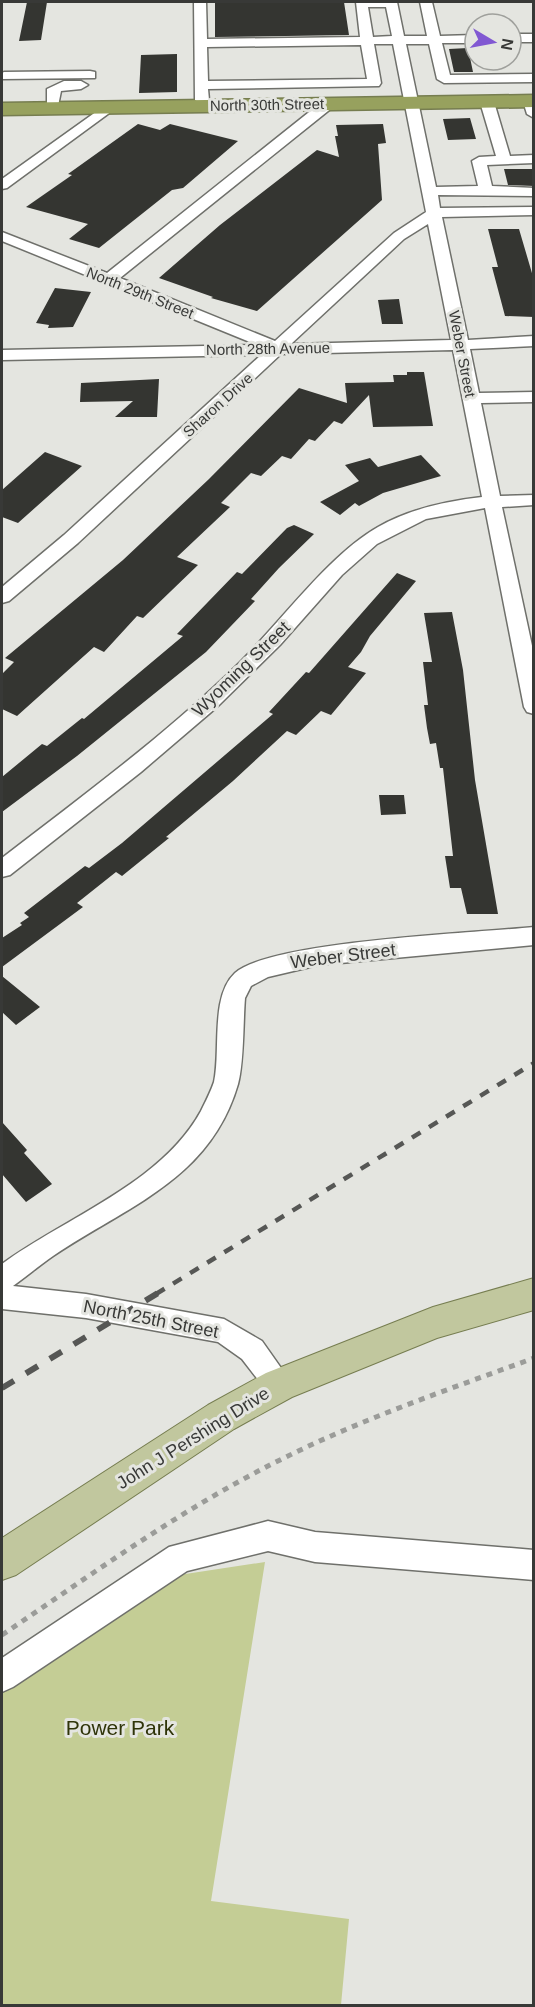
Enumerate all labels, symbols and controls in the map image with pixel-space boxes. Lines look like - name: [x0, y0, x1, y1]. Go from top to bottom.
- north arrow: [463, 12, 523, 72]
- text: N: [498, 37, 517, 52]
- street label: North 30th Street: [210, 95, 325, 114]
- street label: North 29th Street: [84, 263, 197, 322]
- street label: Weber Street: [446, 309, 479, 400]
- street label: North 28th Avenue: [206, 339, 330, 358]
- street label: Sharon Drive: [179, 369, 256, 440]
- street label: Wyoming Street: [188, 617, 294, 721]
- street label: Weber Street: [289, 940, 397, 972]
- street label: North 25th Street: [82, 1296, 220, 1342]
- street label: John J Pershing Drive: [113, 1383, 273, 1493]
- park label: Power Park: [66, 1716, 175, 1739]

